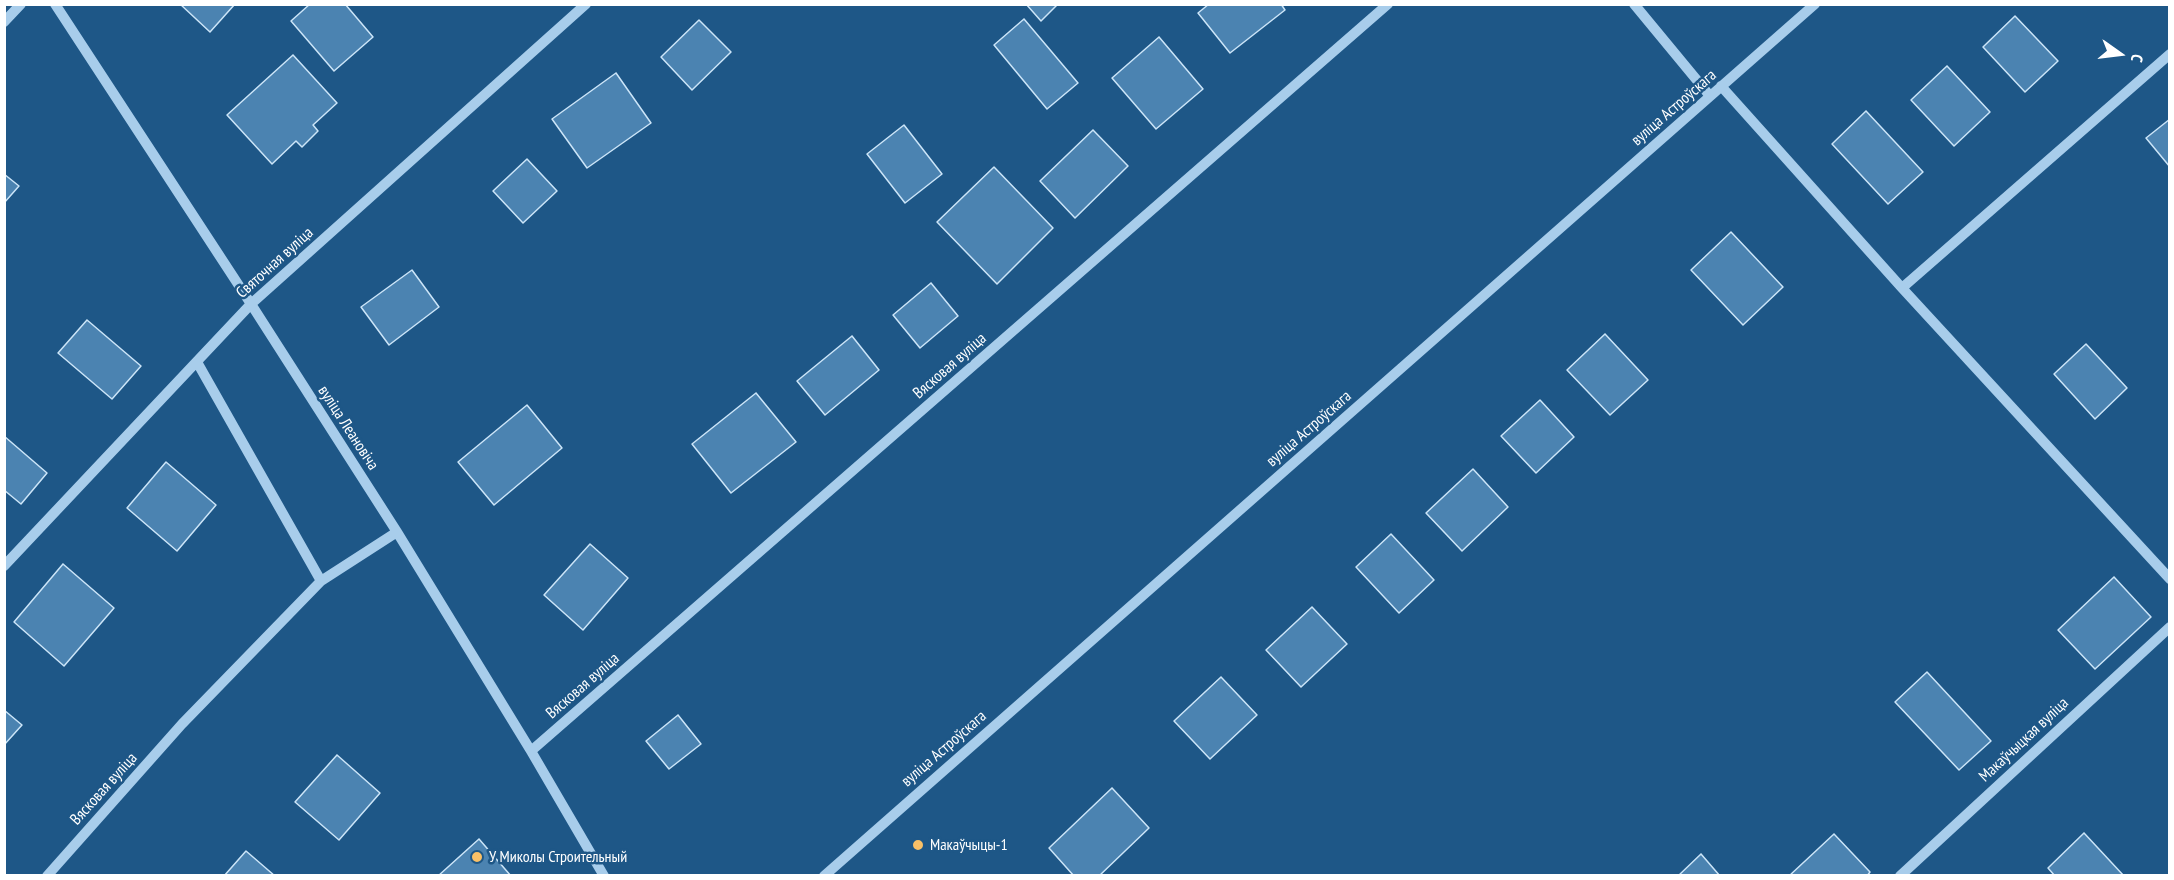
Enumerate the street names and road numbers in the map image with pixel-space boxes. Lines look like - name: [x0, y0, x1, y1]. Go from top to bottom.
- street label: вуліца Астроўскага: [1628, 66, 1720, 150]
- street label: Святочная вуліца: [233, 223, 317, 303]
- street label: Вясковая вуліца: [910, 329, 990, 403]
- street label: вуліца Леановіча: [314, 382, 382, 474]
- street label: вуліца Астроўскага: [1263, 387, 1355, 471]
- street label: Вясковая вуліца: [543, 649, 623, 723]
- street label: Макаўчыцкая вуліца: [1975, 694, 2073, 786]
- street label: вуліца Астроўскага: [898, 707, 990, 791]
- street label: Вясковая вуліца: [67, 749, 141, 829]

